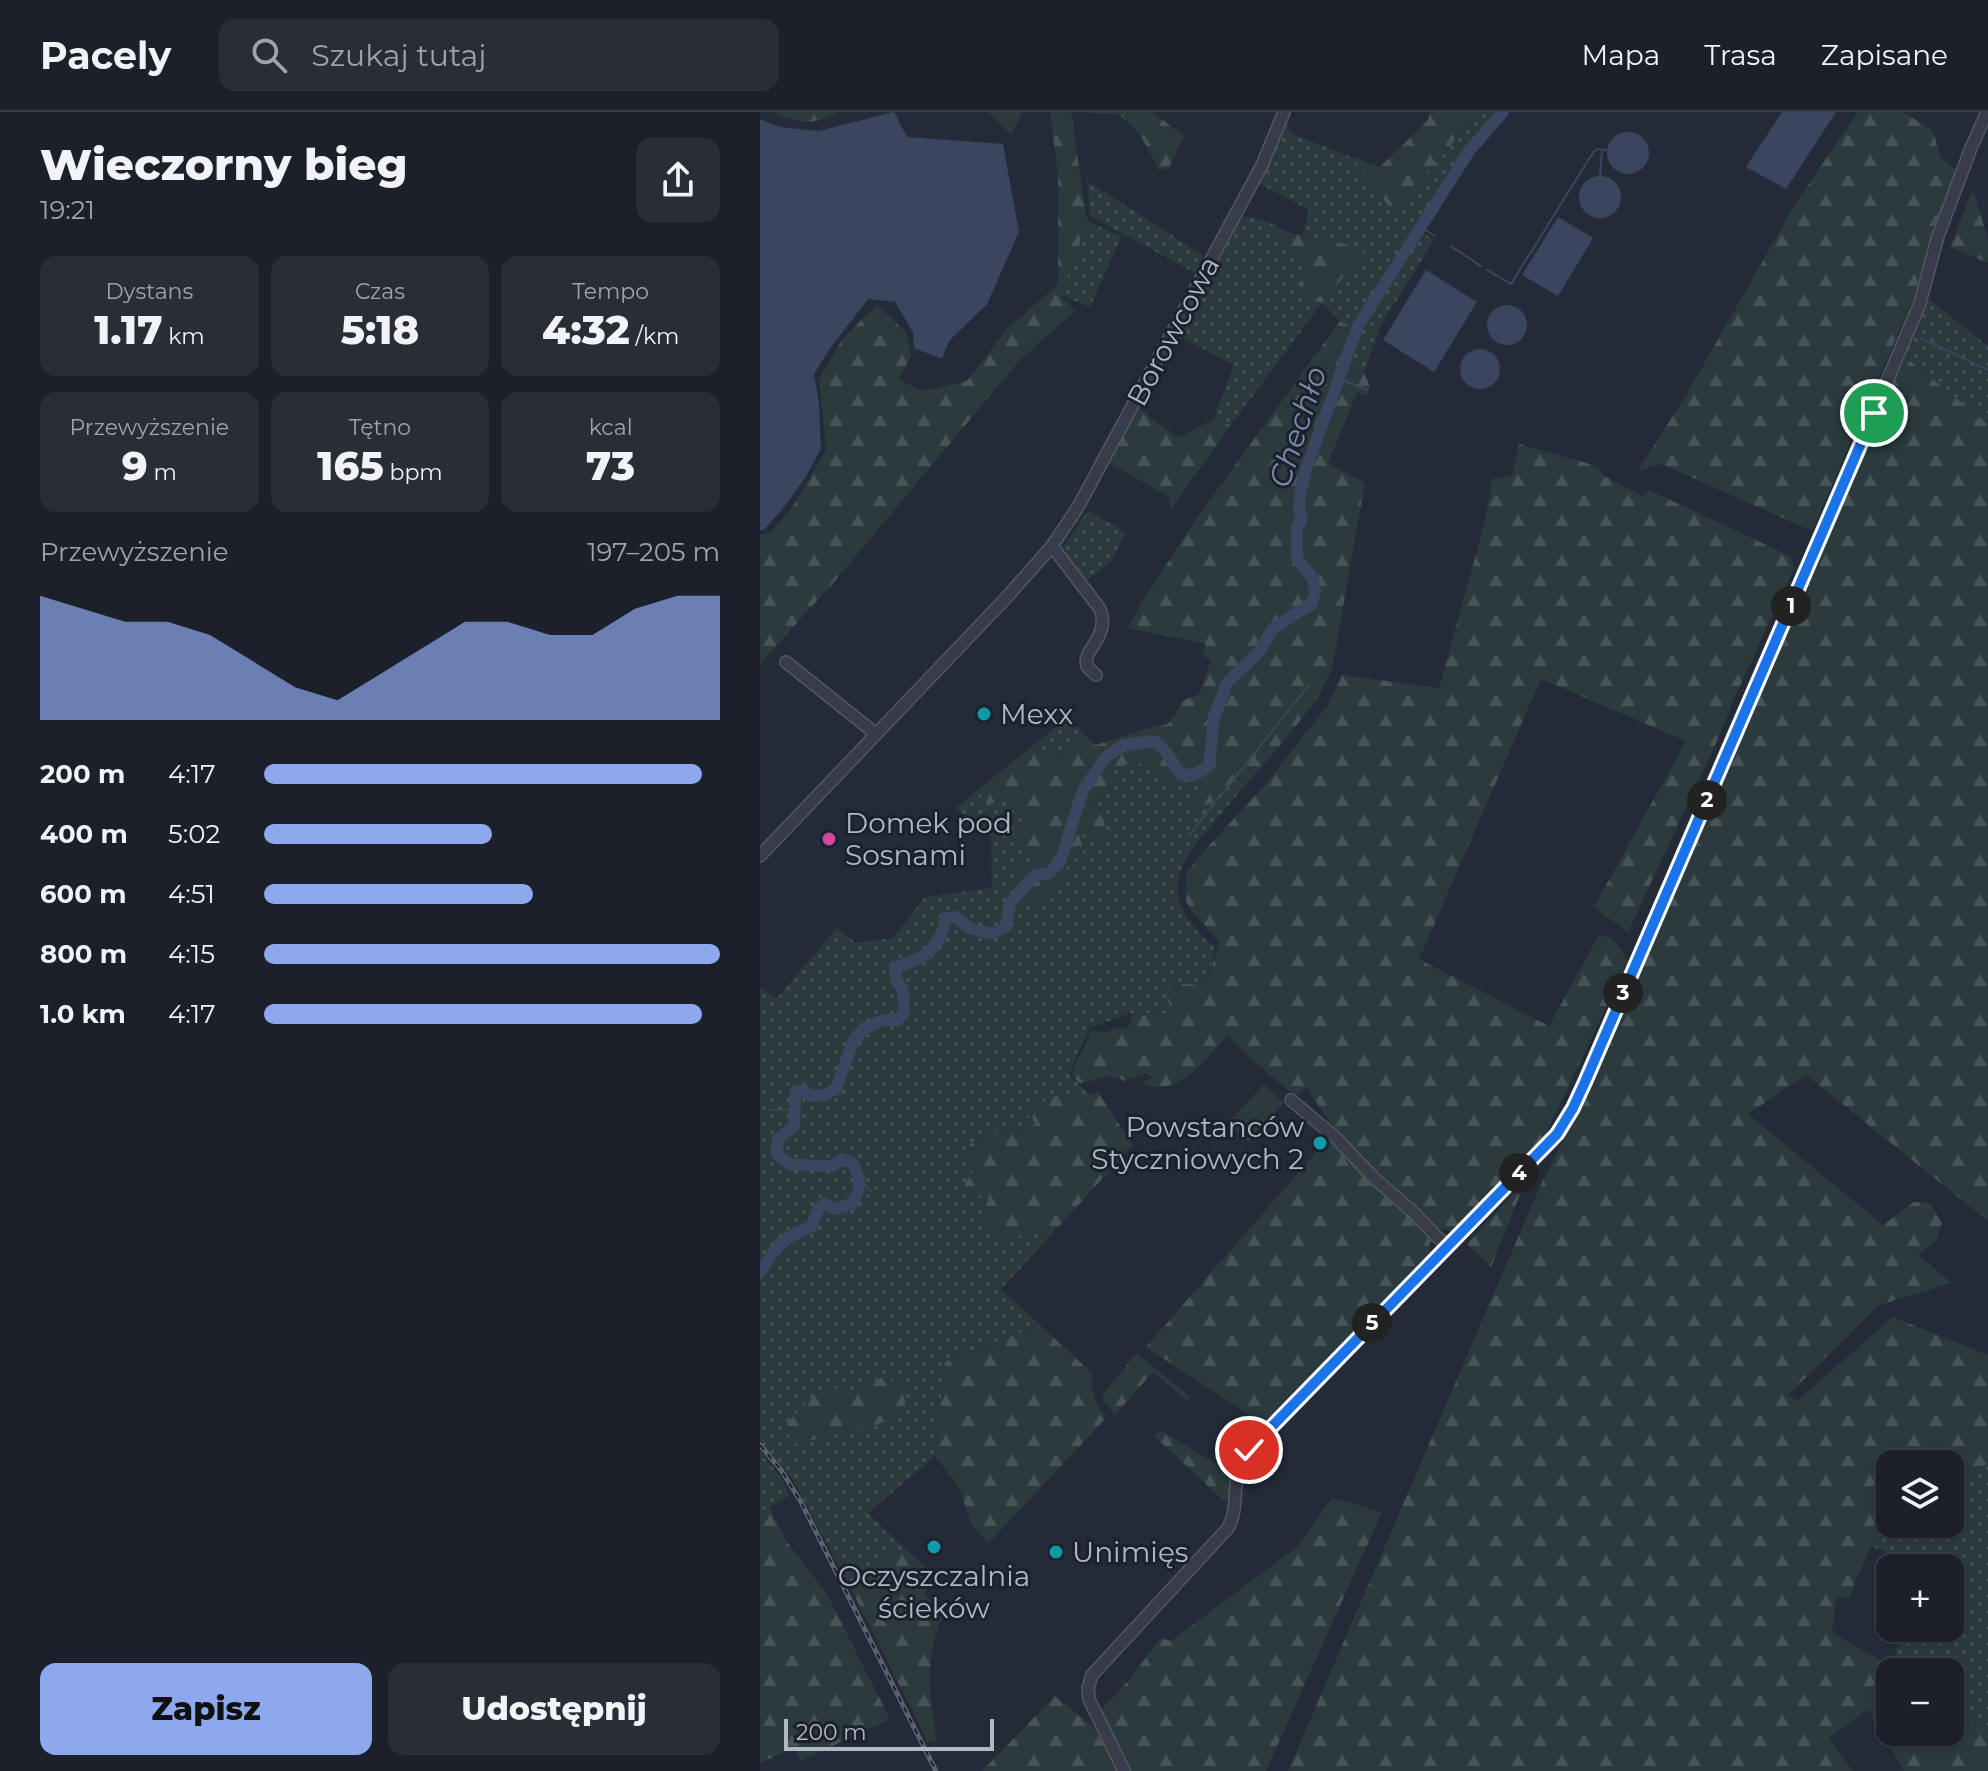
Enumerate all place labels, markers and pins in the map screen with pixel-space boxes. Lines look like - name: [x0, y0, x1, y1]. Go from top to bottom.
- pin: [1840, 379, 1908, 447]
- pin: 1: [1771, 586, 1811, 626]
- place label: Mexx: [1000, 697, 1073, 731]
- marker: Mexx: [975, 705, 993, 723]
- pin: 2: [1687, 780, 1727, 820]
- place label: Domek pod Sosnami: [845, 806, 1012, 872]
- marker: Domek pod Sosnami: [820, 830, 838, 848]
- pin: 3: [1603, 973, 1643, 1013]
- place label: Powstanców Styczniowych 2: [1091, 1110, 1304, 1176]
- marker: Powstanców Styczniowych 2: [1311, 1134, 1329, 1152]
- pin: 4: [1499, 1153, 1539, 1193]
- pin: 5: [1352, 1303, 1392, 1343]
- pin: [1215, 1416, 1283, 1484]
- place label: Unimięs: [1072, 1535, 1188, 1569]
- marker: Oczyszczalnia ścieków: [925, 1538, 943, 1556]
- marker: Unimięs: [1047, 1543, 1065, 1561]
- place label: Oczyszczalnia ścieków: [838, 1559, 1030, 1625]

